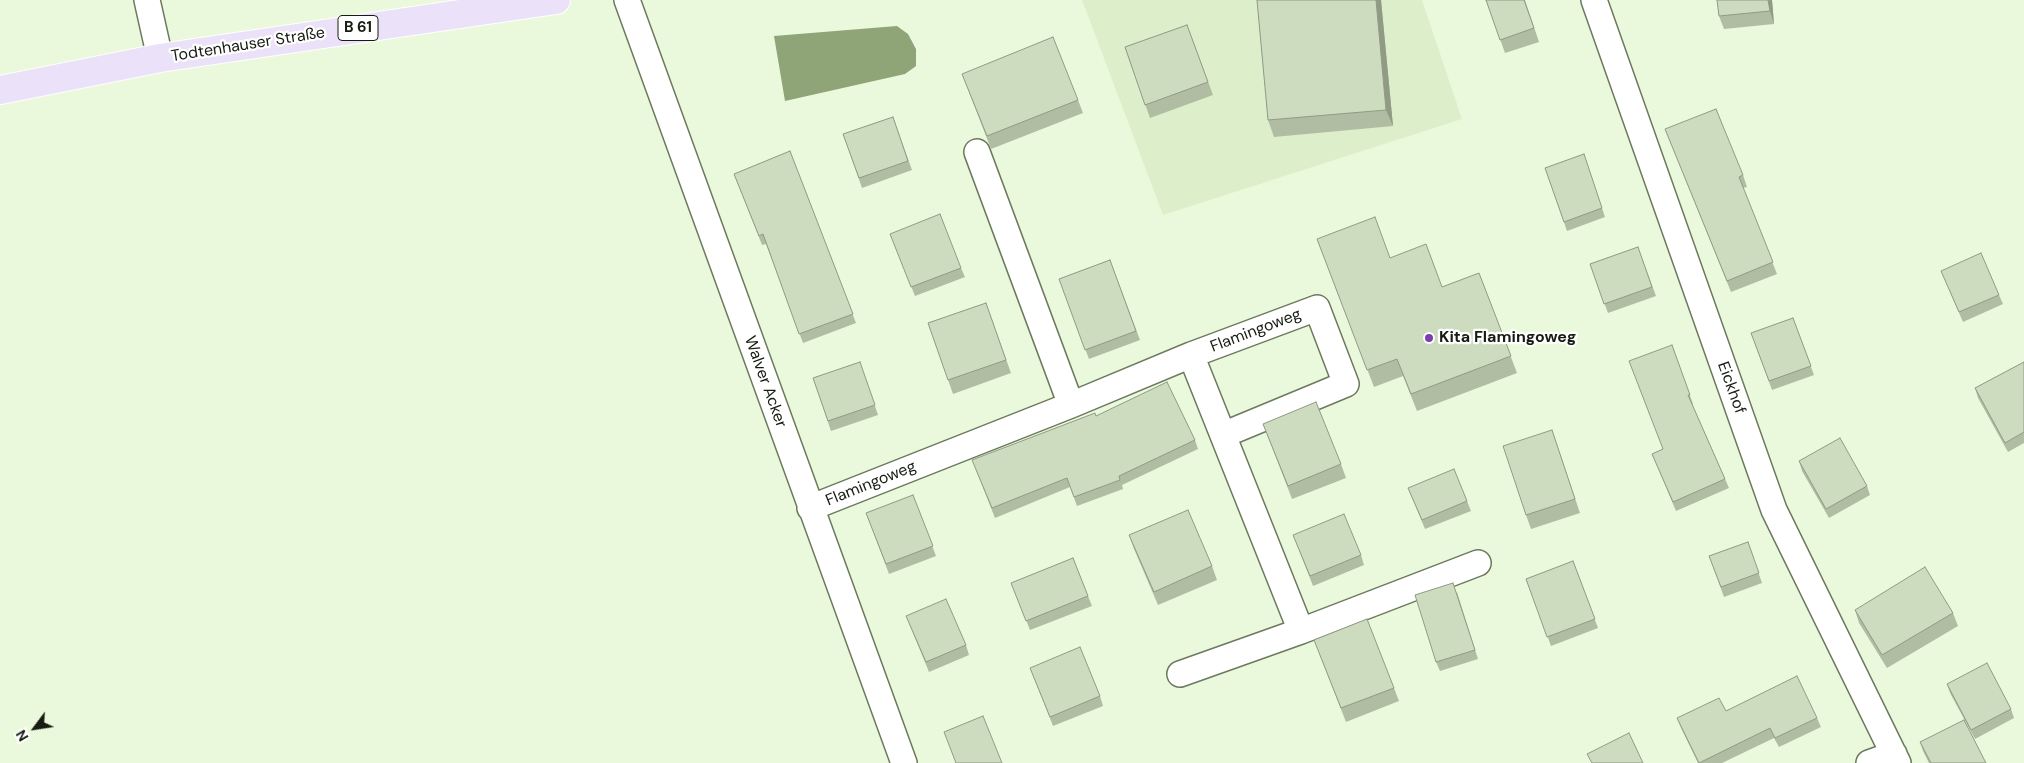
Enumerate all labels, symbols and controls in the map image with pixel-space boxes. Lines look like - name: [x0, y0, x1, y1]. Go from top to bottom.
- road number: B 61: [338, 15, 378, 40]
- street label: Todtenhauser Straße: [170, 23, 326, 67]
- street label: Flamingoweg: [1208, 305, 1304, 357]
- place label: Kita Flamingoweg: [1439, 328, 1576, 348]
- marker: Kita Flamingoweg: [1423, 332, 1435, 344]
- street label: Walver Acker: [740, 334, 790, 430]
- street label: Eickhof: [1713, 359, 1749, 417]
- street label: Flamingoweg: [823, 457, 919, 511]
- north arrow: [10, 703, 60, 753]
- text: N: [12, 727, 32, 745]

